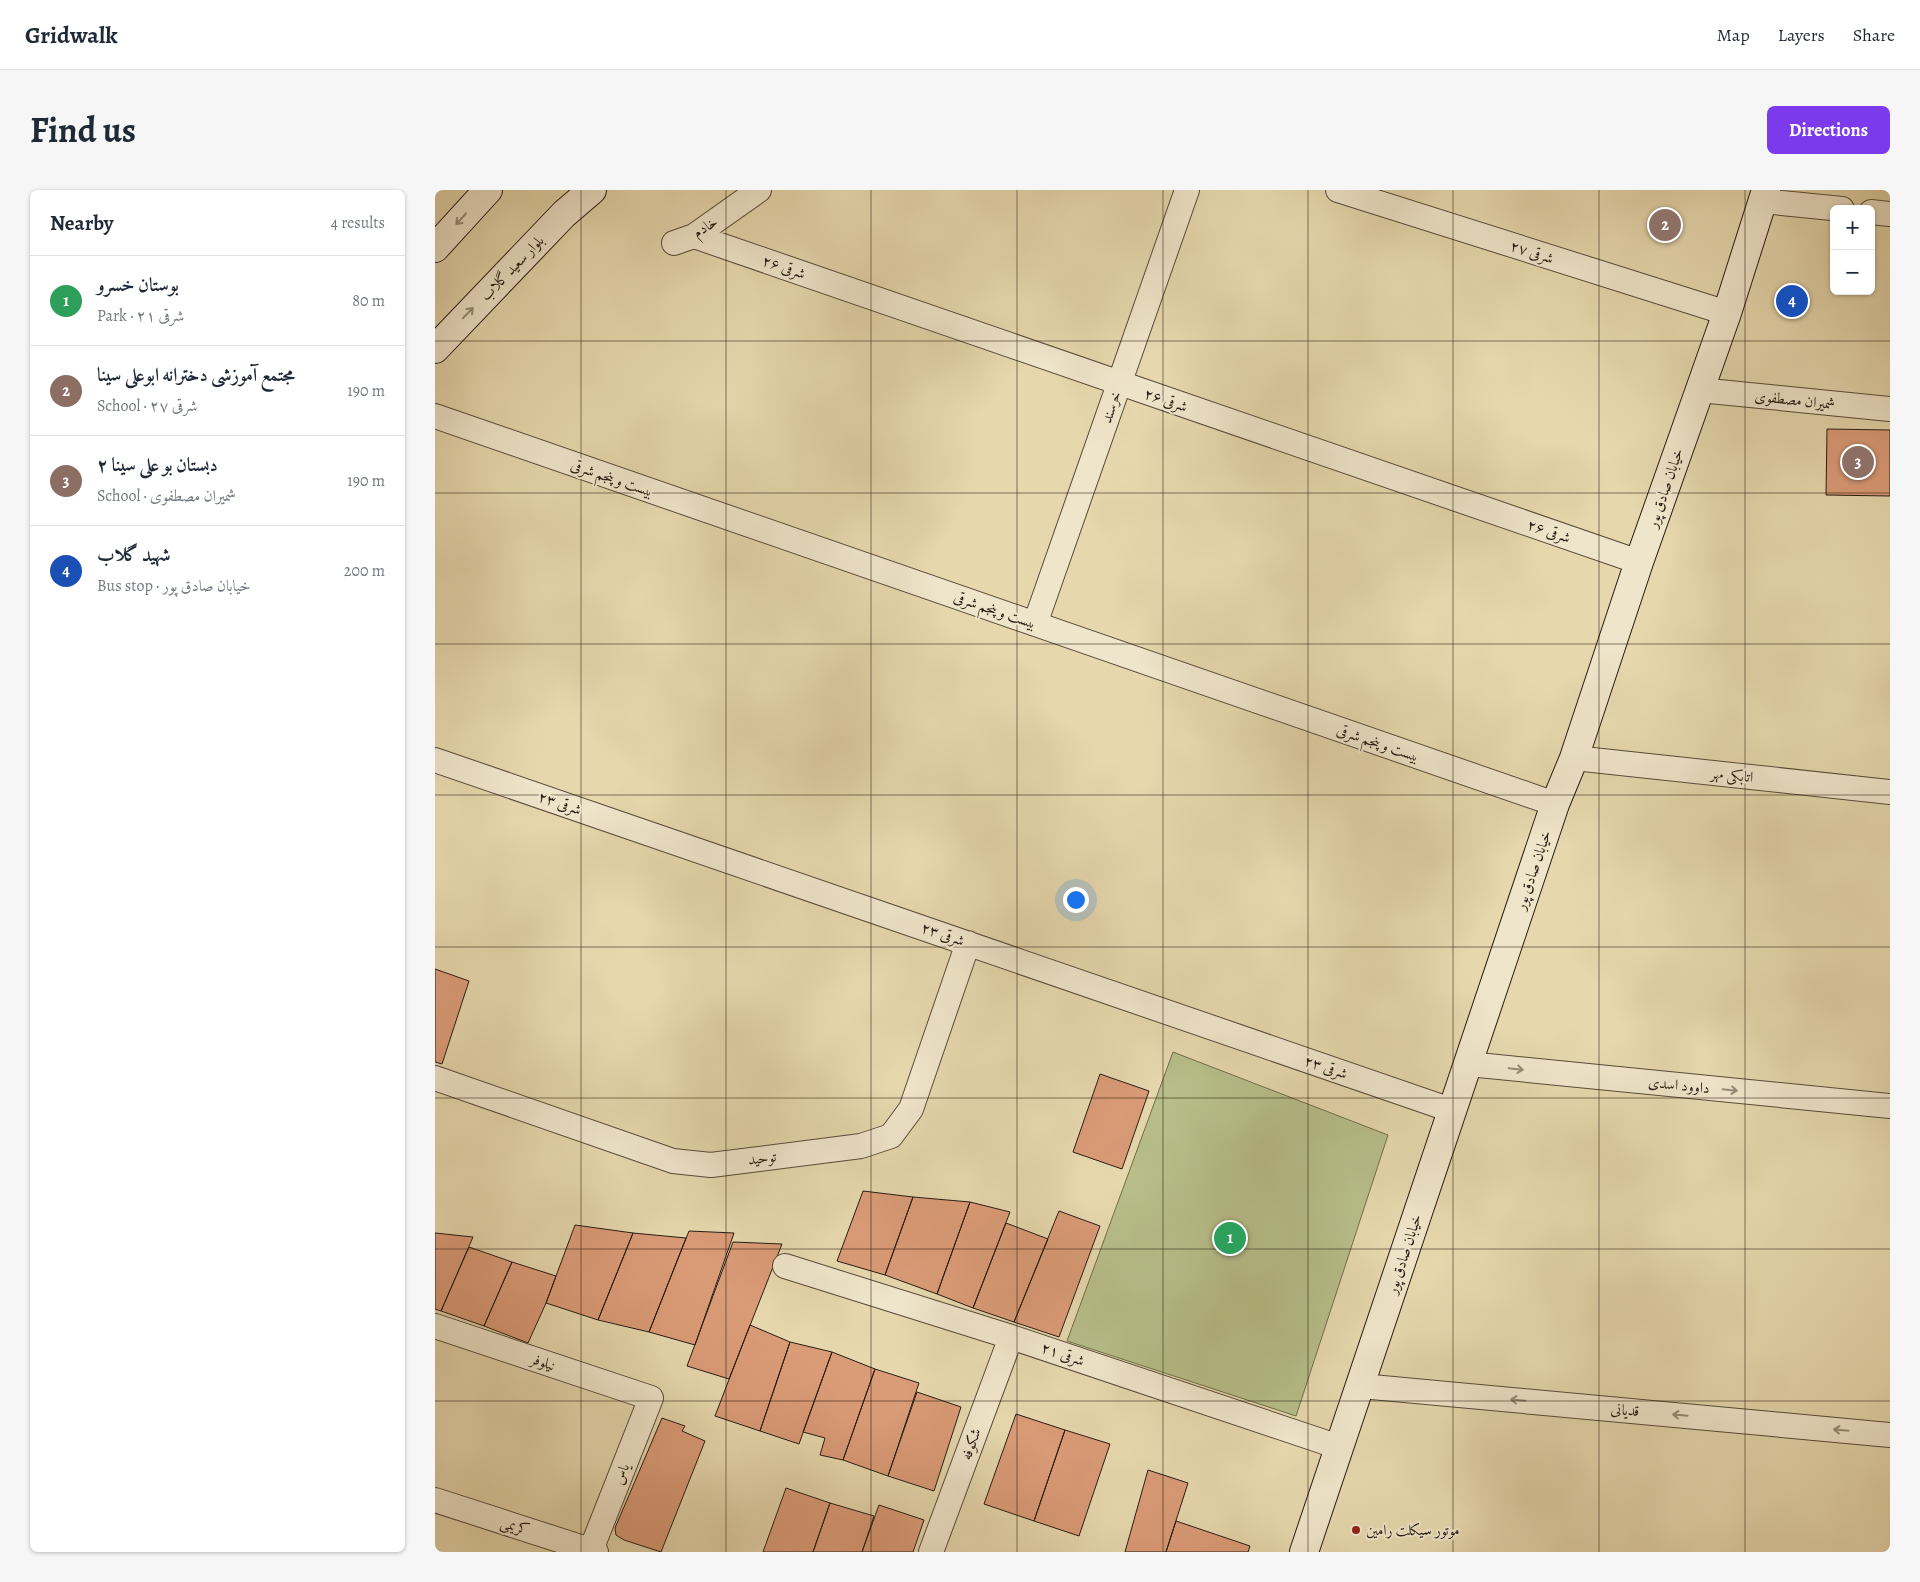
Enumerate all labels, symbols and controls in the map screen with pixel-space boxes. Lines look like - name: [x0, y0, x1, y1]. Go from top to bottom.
- text: Gridwalk: [25, 19, 118, 51]
- text: Map: [1717, 23, 1750, 47]
- text: Layers: [1778, 23, 1825, 47]
- text: Share: [1853, 23, 1895, 47]
- text: Find us: [30, 106, 136, 154]
- button: Directions: [1767, 106, 1890, 154]
- map controls: [1830, 205, 1875, 295]
- button: +: [1830, 205, 1875, 250]
- pin: 2: [1649, 206, 1681, 244]
- text: Nearby: [50, 209, 113, 237]
- text: 4 results: [331, 212, 385, 234]
- street label: خادم: [689, 212, 723, 245]
- one-way arrow: [455, 213, 467, 226]
- street label: بلوار سعید گلاب: [476, 231, 548, 305]
- street label: ۲۷ شرقی: [1508, 236, 1556, 268]
- street label: ۲۶ شرقی: [760, 250, 808, 284]
- button: −: [1830, 250, 1875, 295]
- text: بوستان خسرو: [97, 272, 179, 298]
- pin: 4: [1776, 282, 1808, 320]
- text: 1: [63, 290, 69, 312]
- text: 80 m: [352, 290, 385, 312]
- text: Park · ۲۱ شرقی: [97, 305, 184, 327]
- one-way arrow: [462, 307, 474, 319]
- text: مجتمع آموزشی دخترانه ابوعلی سینا: [97, 362, 295, 388]
- text: 2: [62, 380, 70, 402]
- text: 190 m: [347, 380, 385, 402]
- street label: ۲۶ شرقی: [1142, 383, 1190, 417]
- street label: شمیران مصطفوی: [1754, 386, 1836, 414]
- street label: خرسند: [1096, 388, 1126, 426]
- text: School · ۲۷ شرقی: [97, 395, 198, 417]
- pin: 3: [1842, 443, 1874, 481]
- street label: خیابان صادق پور: [1641, 446, 1689, 533]
- text: دبستان بو علی سینا ۲: [97, 452, 218, 478]
- street label: بیست و پنجم شرقی: [567, 455, 656, 505]
- text: 3: [63, 470, 69, 492]
- text: 190 m: [347, 470, 385, 492]
- text: School · شمیران مصطفوی: [97, 485, 236, 507]
- street label: ۲۶ شرقی: [1525, 514, 1573, 548]
- text: شهید گلاب: [97, 542, 171, 568]
- text: 4: [62, 560, 70, 582]
- text: 200 m: [344, 560, 385, 582]
- text: Bus stop · خیابان صادق پور: [97, 575, 251, 597]
- street label: بیست و پنجم شرقی: [950, 587, 1039, 637]
- street label: بیست و پنجم شرقی: [1333, 720, 1422, 770]
- street label: اتابکی مهر: [1708, 763, 1754, 788]
- street label: ۲۳ شرقی: [536, 786, 584, 820]
- street label: خیابان صادق پور: [1509, 828, 1557, 915]
- your location: [1063, 887, 1089, 913]
- street label: ۲۳ شرقی: [919, 917, 967, 951]
- street label: ۲۳ شرقی: [1302, 1050, 1350, 1084]
- one-way arrow: [1508, 1064, 1524, 1074]
- street label: داوود اسدی: [1647, 1072, 1711, 1098]
- one-way arrow: [1722, 1085, 1738, 1095]
- street label: توحید: [747, 1146, 778, 1170]
- street label: خیابان صادق پور: [1381, 1212, 1427, 1299]
- pin: 1: [1214, 1219, 1246, 1257]
- street label: ۲۱ شرقی: [1039, 1337, 1087, 1371]
- street label: نیلوفر: [526, 1348, 558, 1375]
- one-way arrow: [1510, 1396, 1526, 1405]
- street label: قدیانی: [1610, 1399, 1640, 1421]
- one-way arrow: [1672, 1411, 1688, 1420]
- street label: شکوفه: [956, 1425, 986, 1463]
- one-way arrow: [1834, 1425, 1850, 1435]
- street label: یاس: [608, 1459, 635, 1487]
- street label: کریمی: [498, 1512, 532, 1541]
- place label: موتور سیکلت رامین: [1366, 1520, 1460, 1540]
- marker: موتور سیکلت رامین: [1350, 1524, 1362, 1536]

